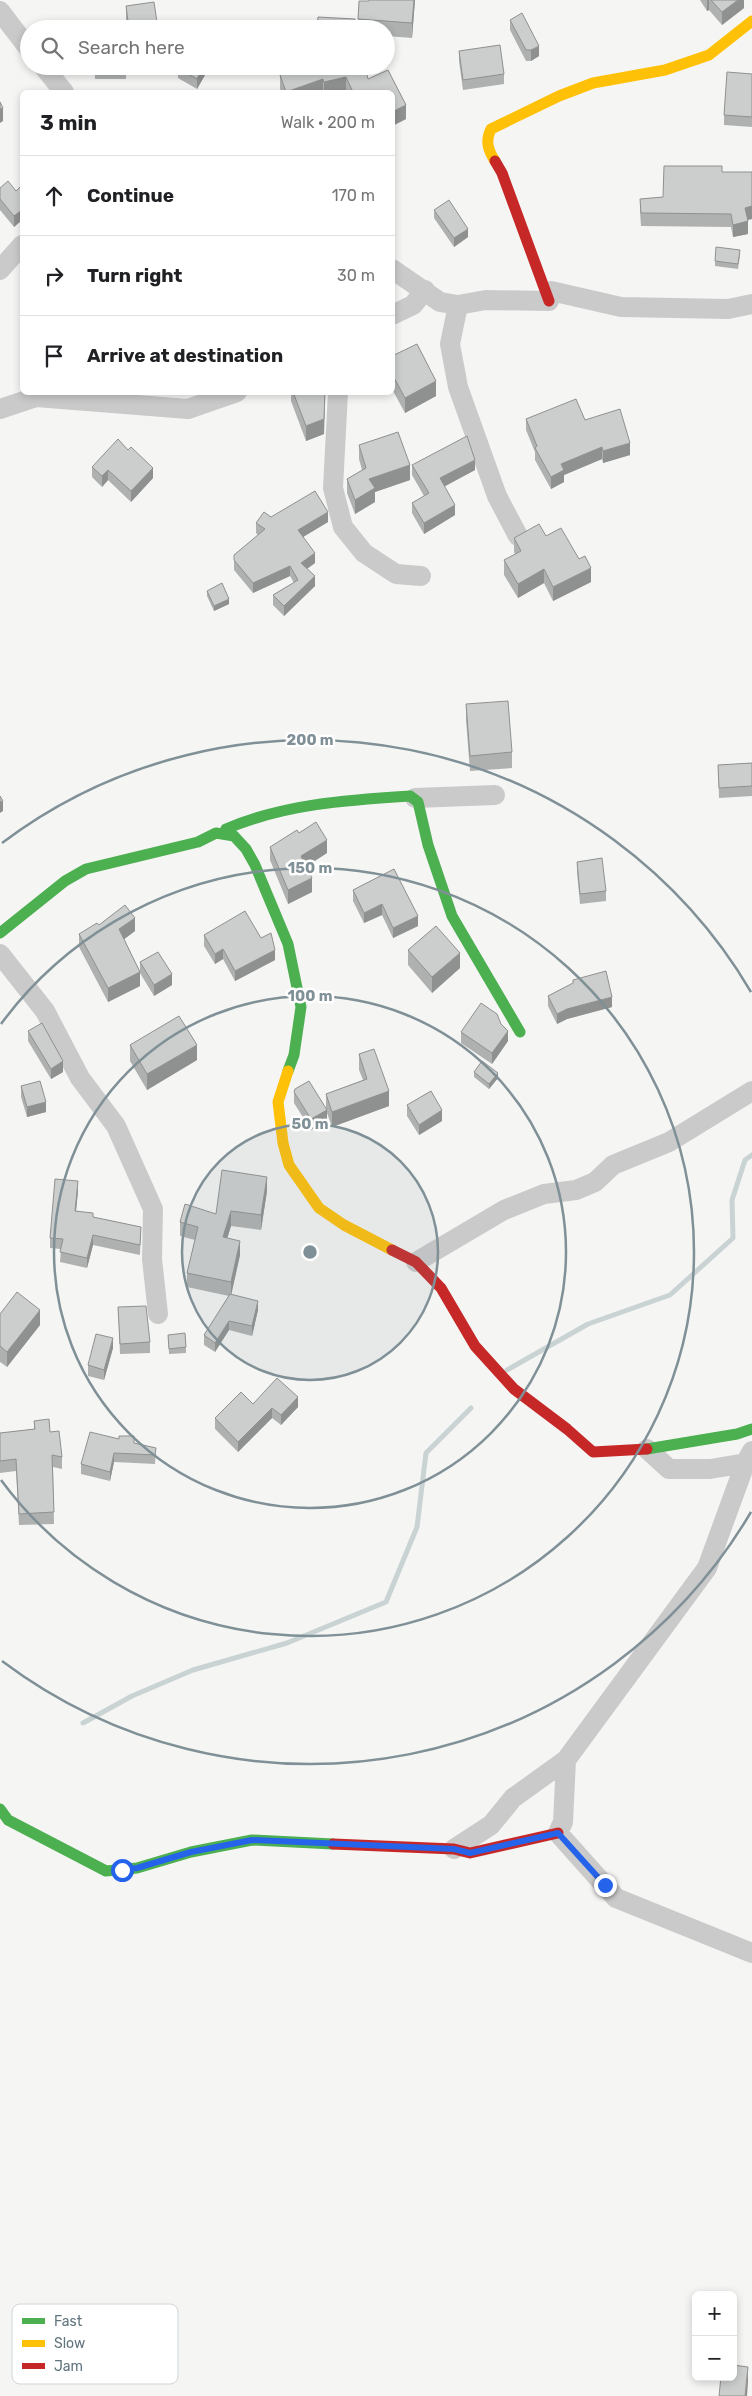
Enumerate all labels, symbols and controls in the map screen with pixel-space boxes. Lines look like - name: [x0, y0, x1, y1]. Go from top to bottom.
- search box: [20, 20, 395, 75]
- icon: search: [38, 34, 66, 62]
- text: Search here: [78, 36, 185, 59]
- text: 3 min: [40, 110, 97, 135]
- text: Walk · 200 m: [281, 113, 375, 132]
- icon: ahead: [40, 182, 68, 210]
- text: Continue: [87, 184, 174, 207]
- text: 170 m: [332, 186, 375, 205]
- icon: right: [40, 262, 68, 290]
- text: Turn right: [87, 264, 182, 287]
- text: 30 m: [337, 266, 375, 285]
- icon: arrive: [40, 342, 68, 370]
- text: Arrive at destination: [87, 344, 283, 367]
- text: 200 m: [286, 731, 334, 749]
- text: 150 m: [288, 859, 332, 877]
- text: 100 m: [288, 987, 332, 1005]
- text: 50 m: [292, 1115, 328, 1133]
- centre of rings: [301, 1243, 319, 1261]
- route start: [111, 1859, 134, 1882]
- route end: [594, 1874, 617, 1897]
- map controls: [692, 2291, 737, 2381]
- button: +: [692, 2291, 737, 2336]
- legend: [12, 2304, 178, 2384]
- text: Fast: [54, 2313, 83, 2330]
- text: Slow: [54, 2335, 85, 2352]
- button: −: [692, 2336, 737, 2381]
- text: Jam: [54, 2358, 83, 2375]

